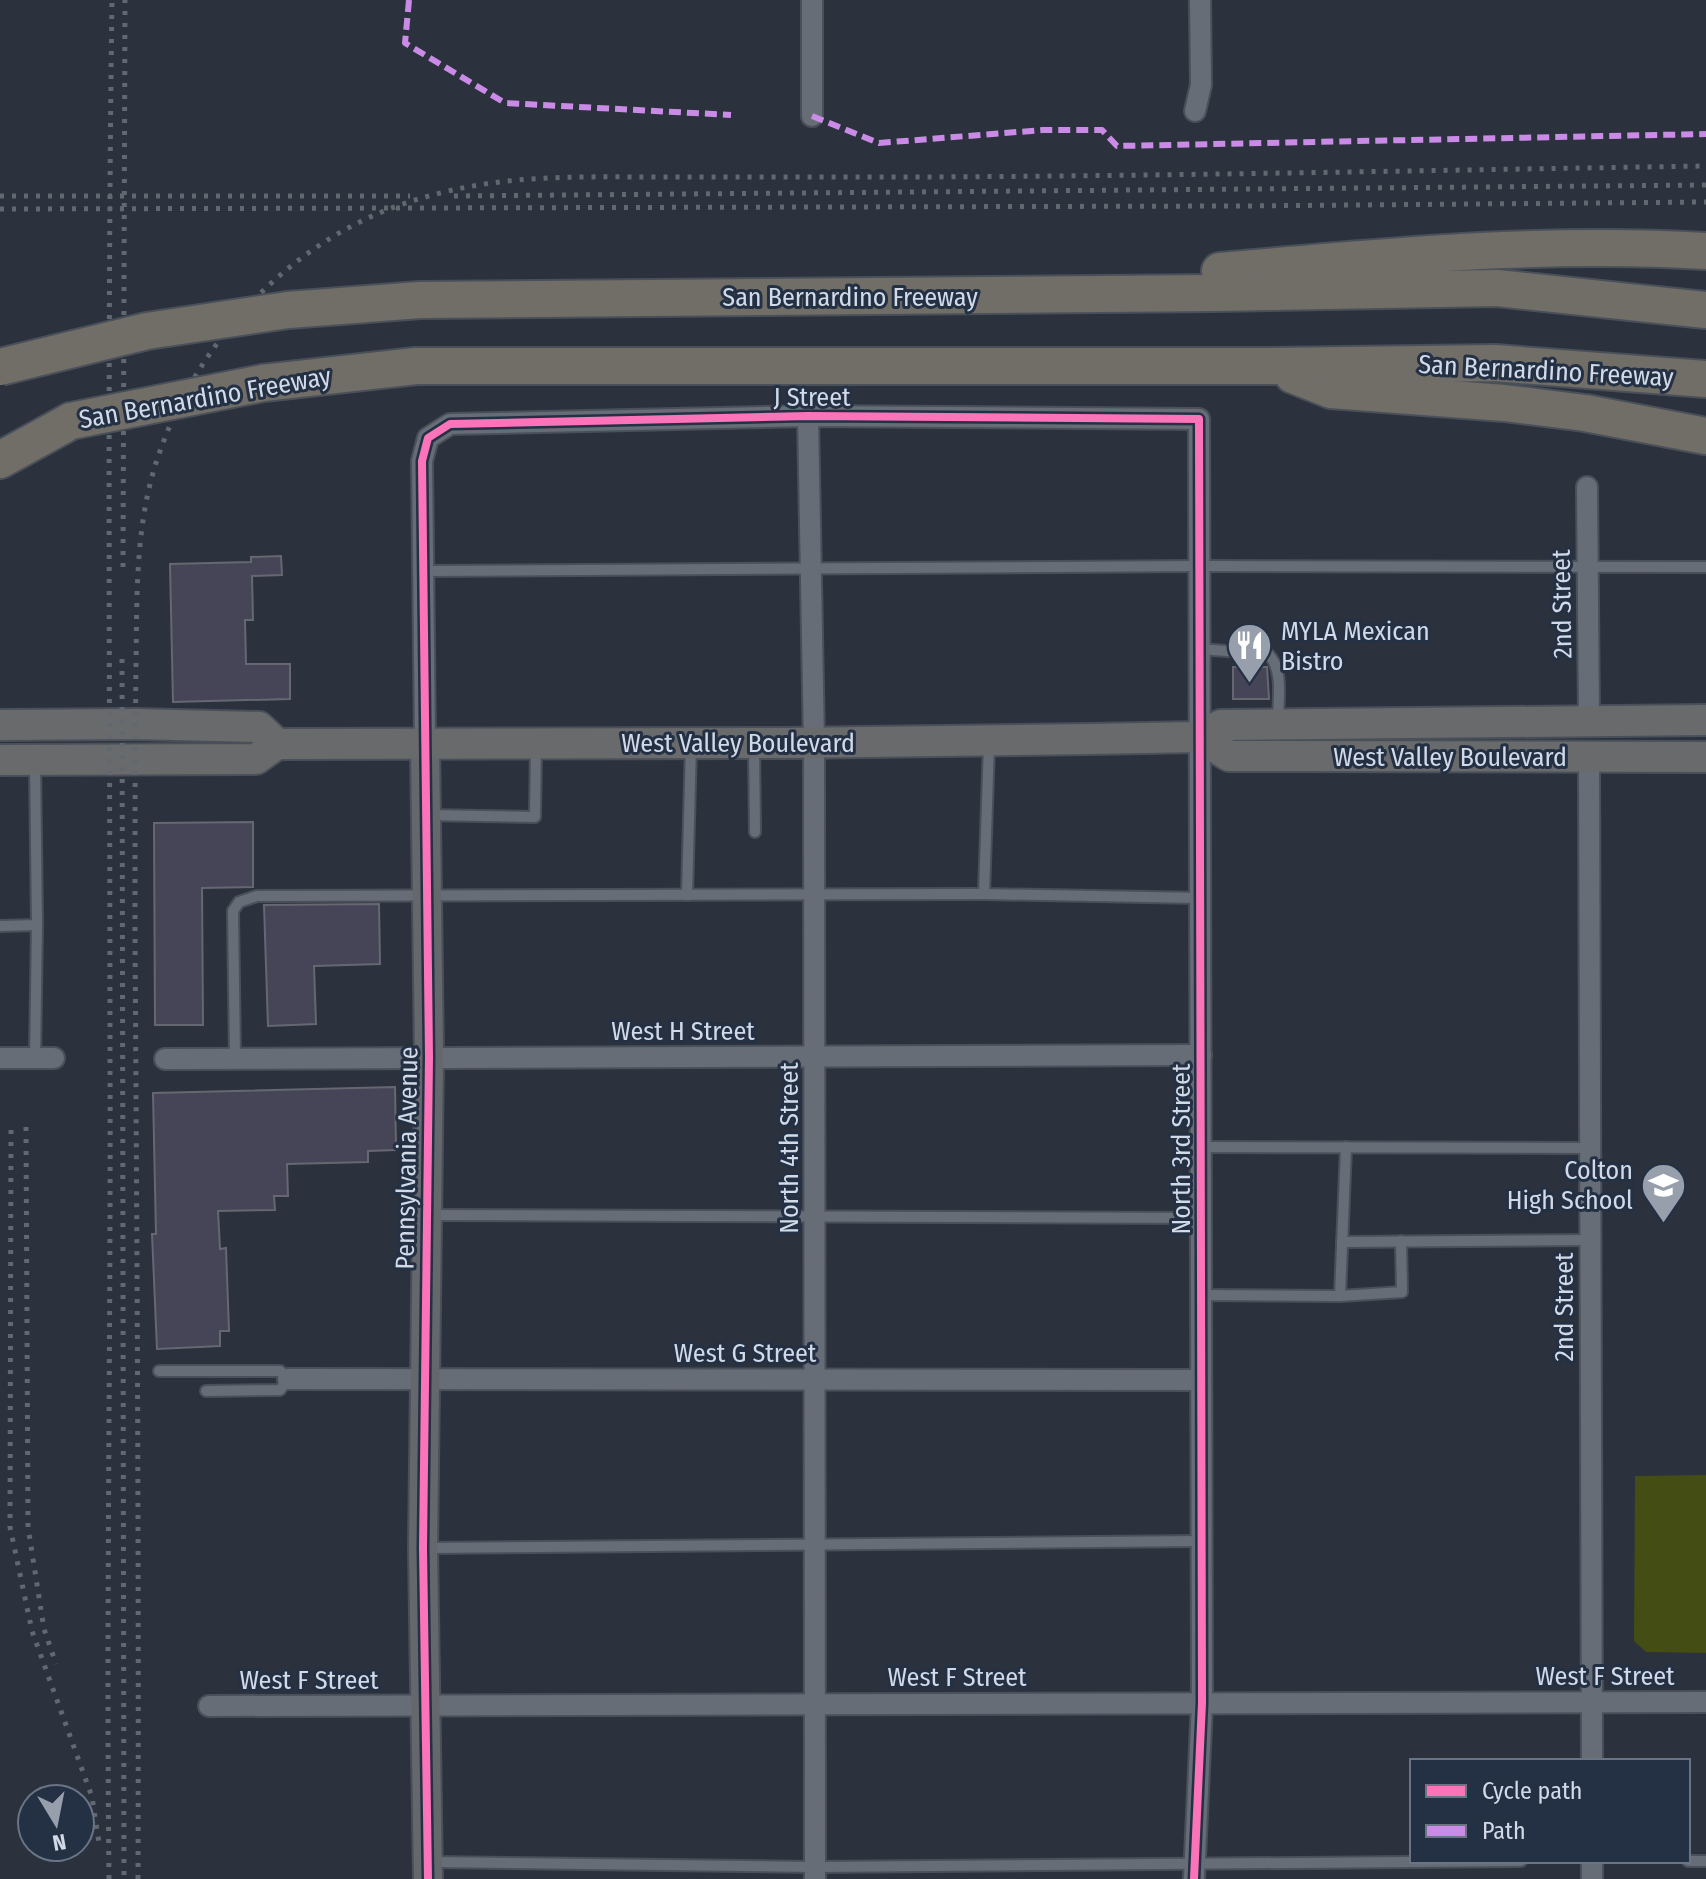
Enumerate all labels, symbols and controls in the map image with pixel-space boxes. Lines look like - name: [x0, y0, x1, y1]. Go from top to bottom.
- street label: San Bernardino Freeway: [722, 282, 978, 313]
- street label: San Bernardino Freeway: [1418, 349, 1675, 393]
- street label: San Bernardino Freeway: [76, 360, 334, 435]
- street label: J Street: [773, 382, 851, 413]
- street label: 2nd Street: [1546, 549, 1578, 659]
- place label: MYLA Mexican Bistro: [1281, 616, 1430, 677]
- restaurant icon: MYLA Mexican Bistro: [1226, 622, 1274, 685]
- street label: West Valley Boulevard: [621, 728, 855, 759]
- street label: West Valley Boulevard: [1333, 742, 1567, 773]
- street label: West H Street: [611, 1016, 755, 1047]
- street label: Pennsylvania Avenue: [390, 1046, 424, 1270]
- street label: North 4th Street: [774, 1062, 805, 1234]
- street label: North 3rd Street: [1166, 1063, 1197, 1234]
- place label: Colton High School: [1507, 1155, 1633, 1216]
- school or university icon: Colton High School: [1640, 1161, 1688, 1224]
- street label: 2nd Street: [1549, 1252, 1580, 1362]
- street label: West G Street: [674, 1338, 817, 1369]
- street label: West F Street: [1535, 1661, 1675, 1692]
- street label: West F Street: [887, 1662, 1027, 1693]
- street label: West F Street: [239, 1665, 379, 1696]
- legend: [1410, 1759, 1690, 1863]
- text: Cycle path: [1482, 1777, 1582, 1805]
- north arrow: [16, 1783, 96, 1863]
- text: Path: [1482, 1817, 1526, 1845]
- text: N: [51, 1828, 68, 1857]

